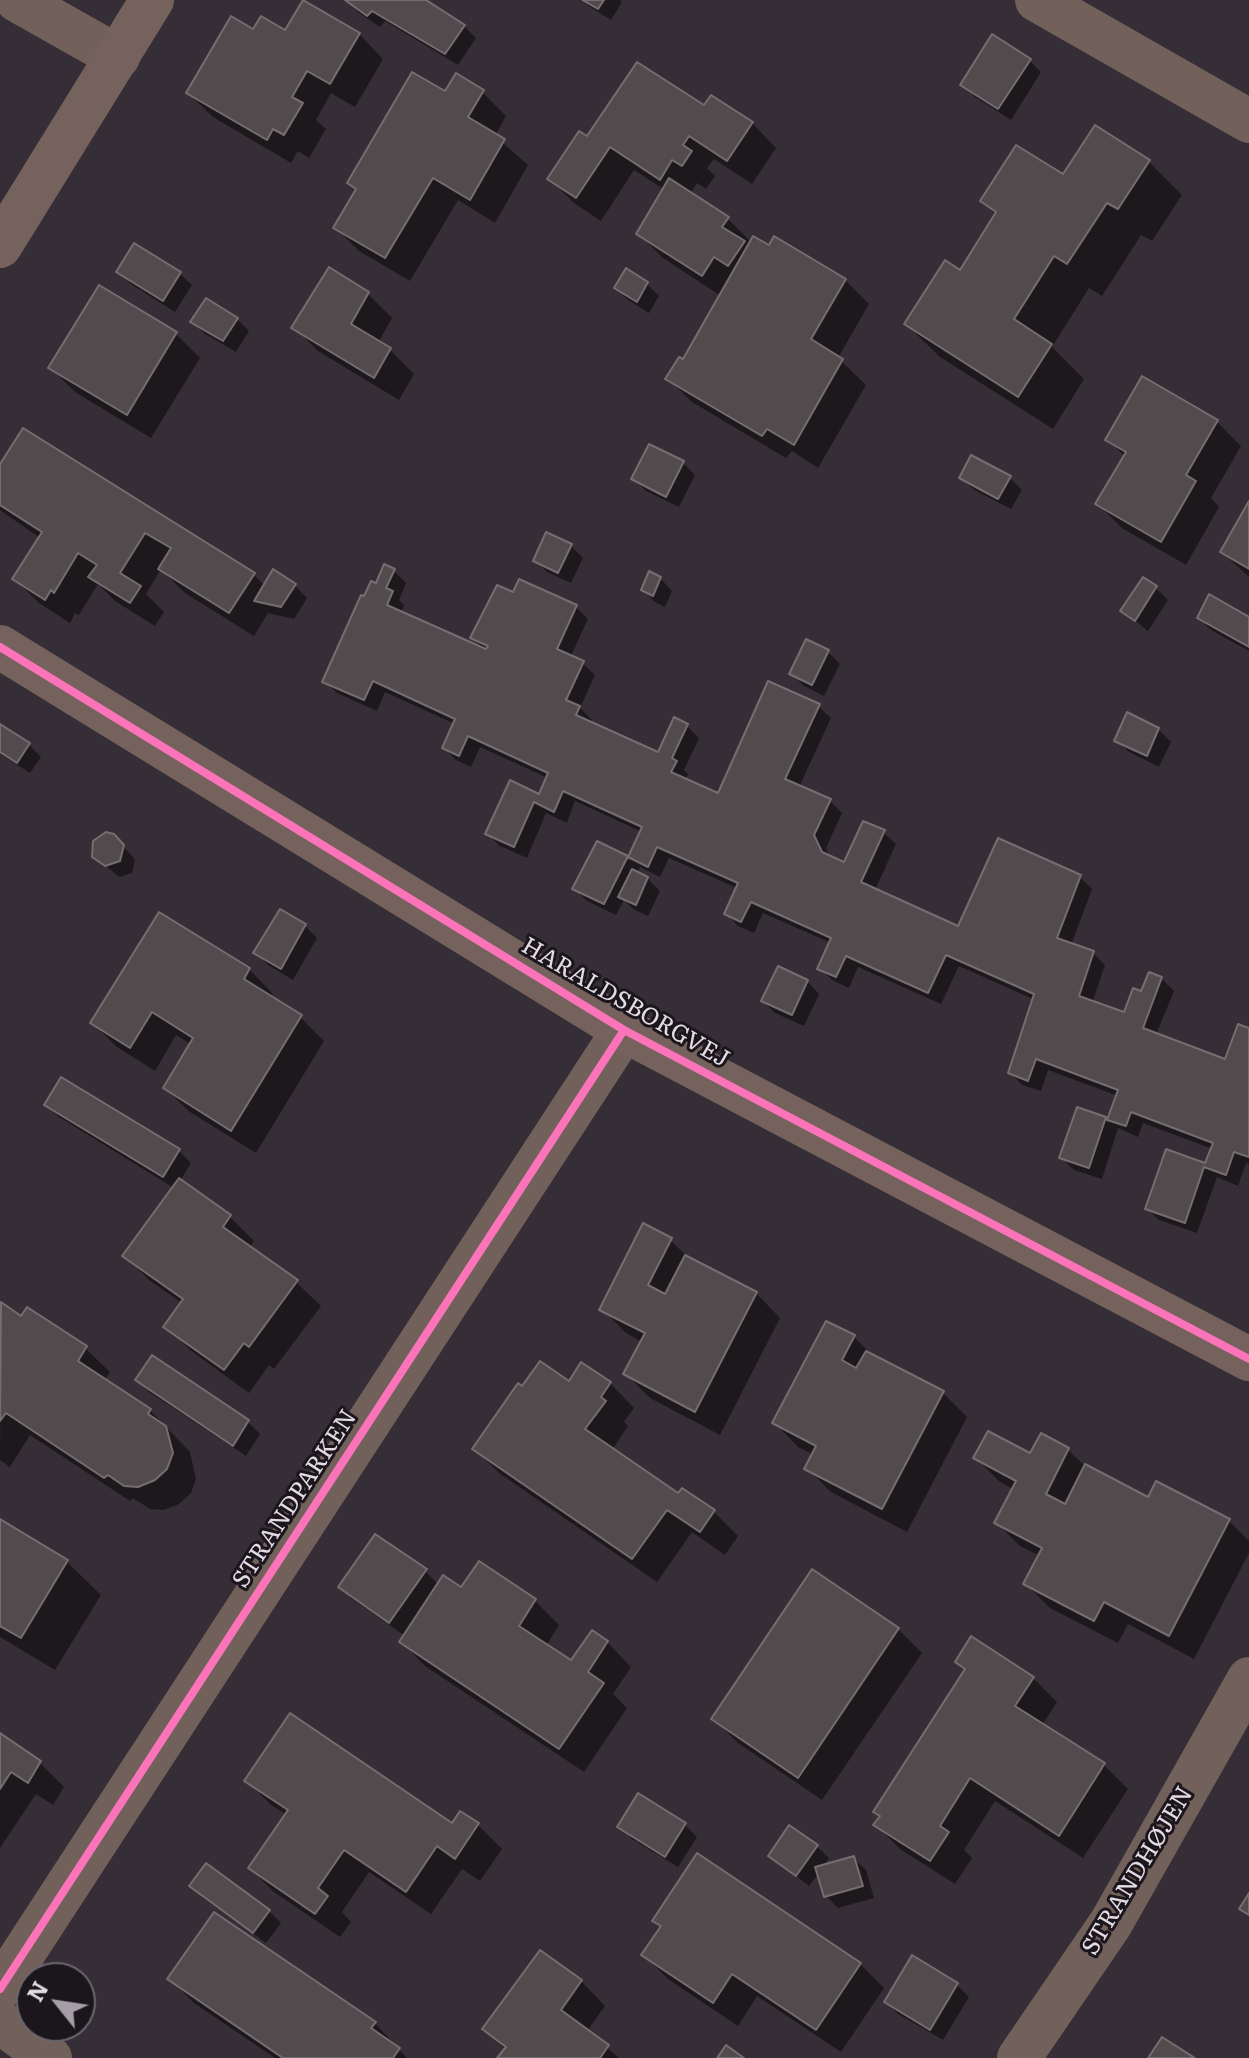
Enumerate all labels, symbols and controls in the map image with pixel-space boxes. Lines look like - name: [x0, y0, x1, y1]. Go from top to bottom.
- street label: HARALDSBORGVEJ: [516, 932, 734, 1074]
- street label: STRANDPARKEN: [227, 1405, 363, 1593]
- street label: STRANDHØJEN: [1076, 1782, 1200, 1960]
- north arrow: [16, 1962, 96, 2042]
- text: N: [18, 1975, 55, 2007]

